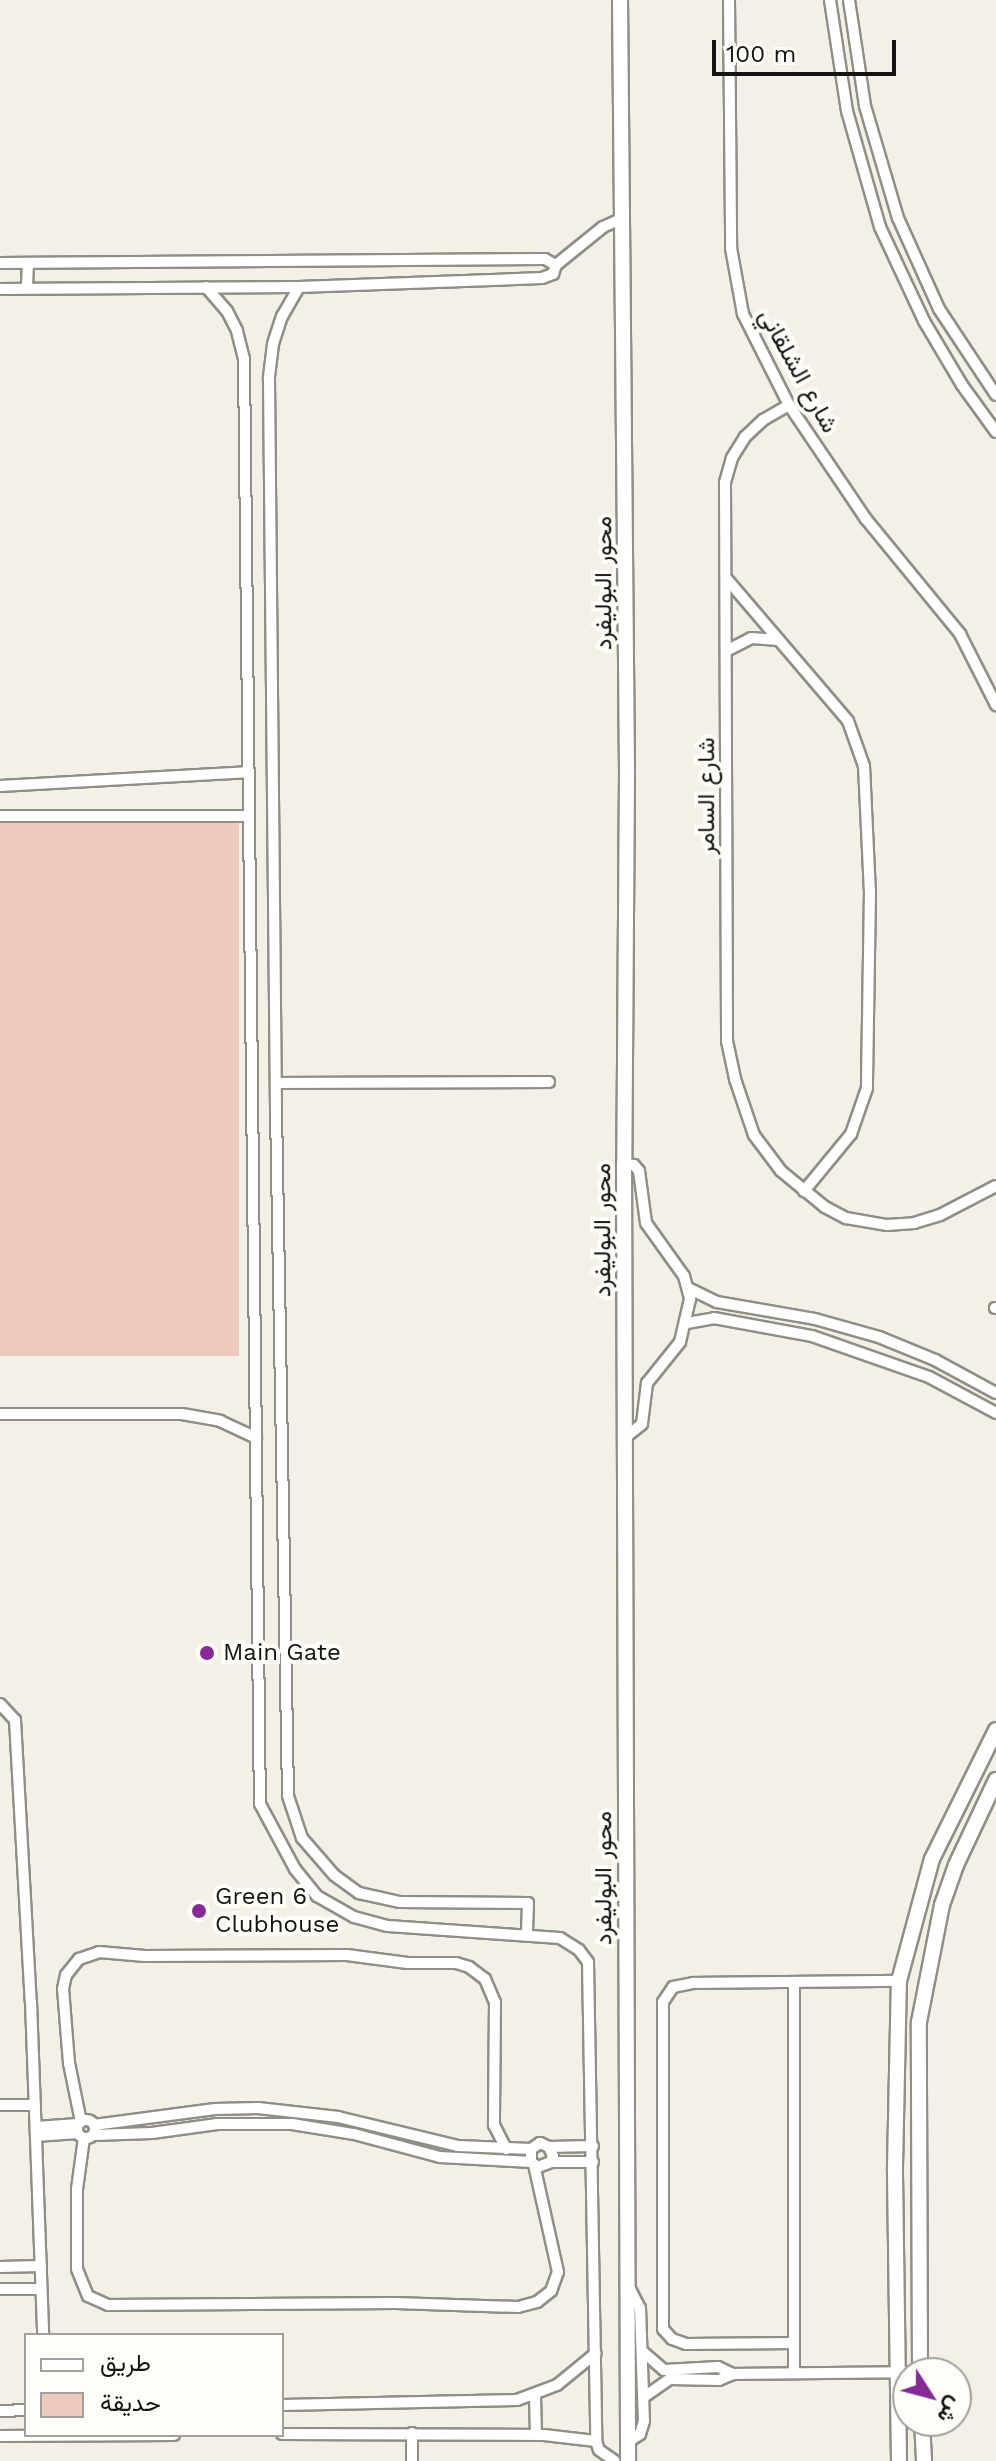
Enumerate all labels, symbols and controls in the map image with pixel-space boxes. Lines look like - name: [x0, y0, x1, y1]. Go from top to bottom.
- scale bar: [716, 24, 900, 74]
- text: 100 m: [726, 40, 796, 68]
- street label: شارع الشلقاني: [752, 304, 844, 438]
- street label: محور البوليفرد: [590, 516, 618, 650]
- street label: شارع السامر: [693, 737, 721, 855]
- street label: محور البوليفرد: [589, 1163, 617, 1297]
- place label: Main Gate: [223, 1639, 341, 1667]
- marker: Main Gate: [198, 1644, 216, 1662]
- street label: محور البوليفرد: [590, 1811, 618, 1945]
- place label: Green 6 Clubhouse: [215, 1883, 339, 1939]
- marker: Green 6 Clubhouse: [190, 1902, 208, 1920]
- legend: [24, 2333, 284, 2437]
- text: طريق: [100, 2349, 151, 2377]
- north arrow: [892, 2357, 972, 2437]
- text: حديقة: [100, 2389, 161, 2417]
- text: ش: [932, 2392, 968, 2428]

